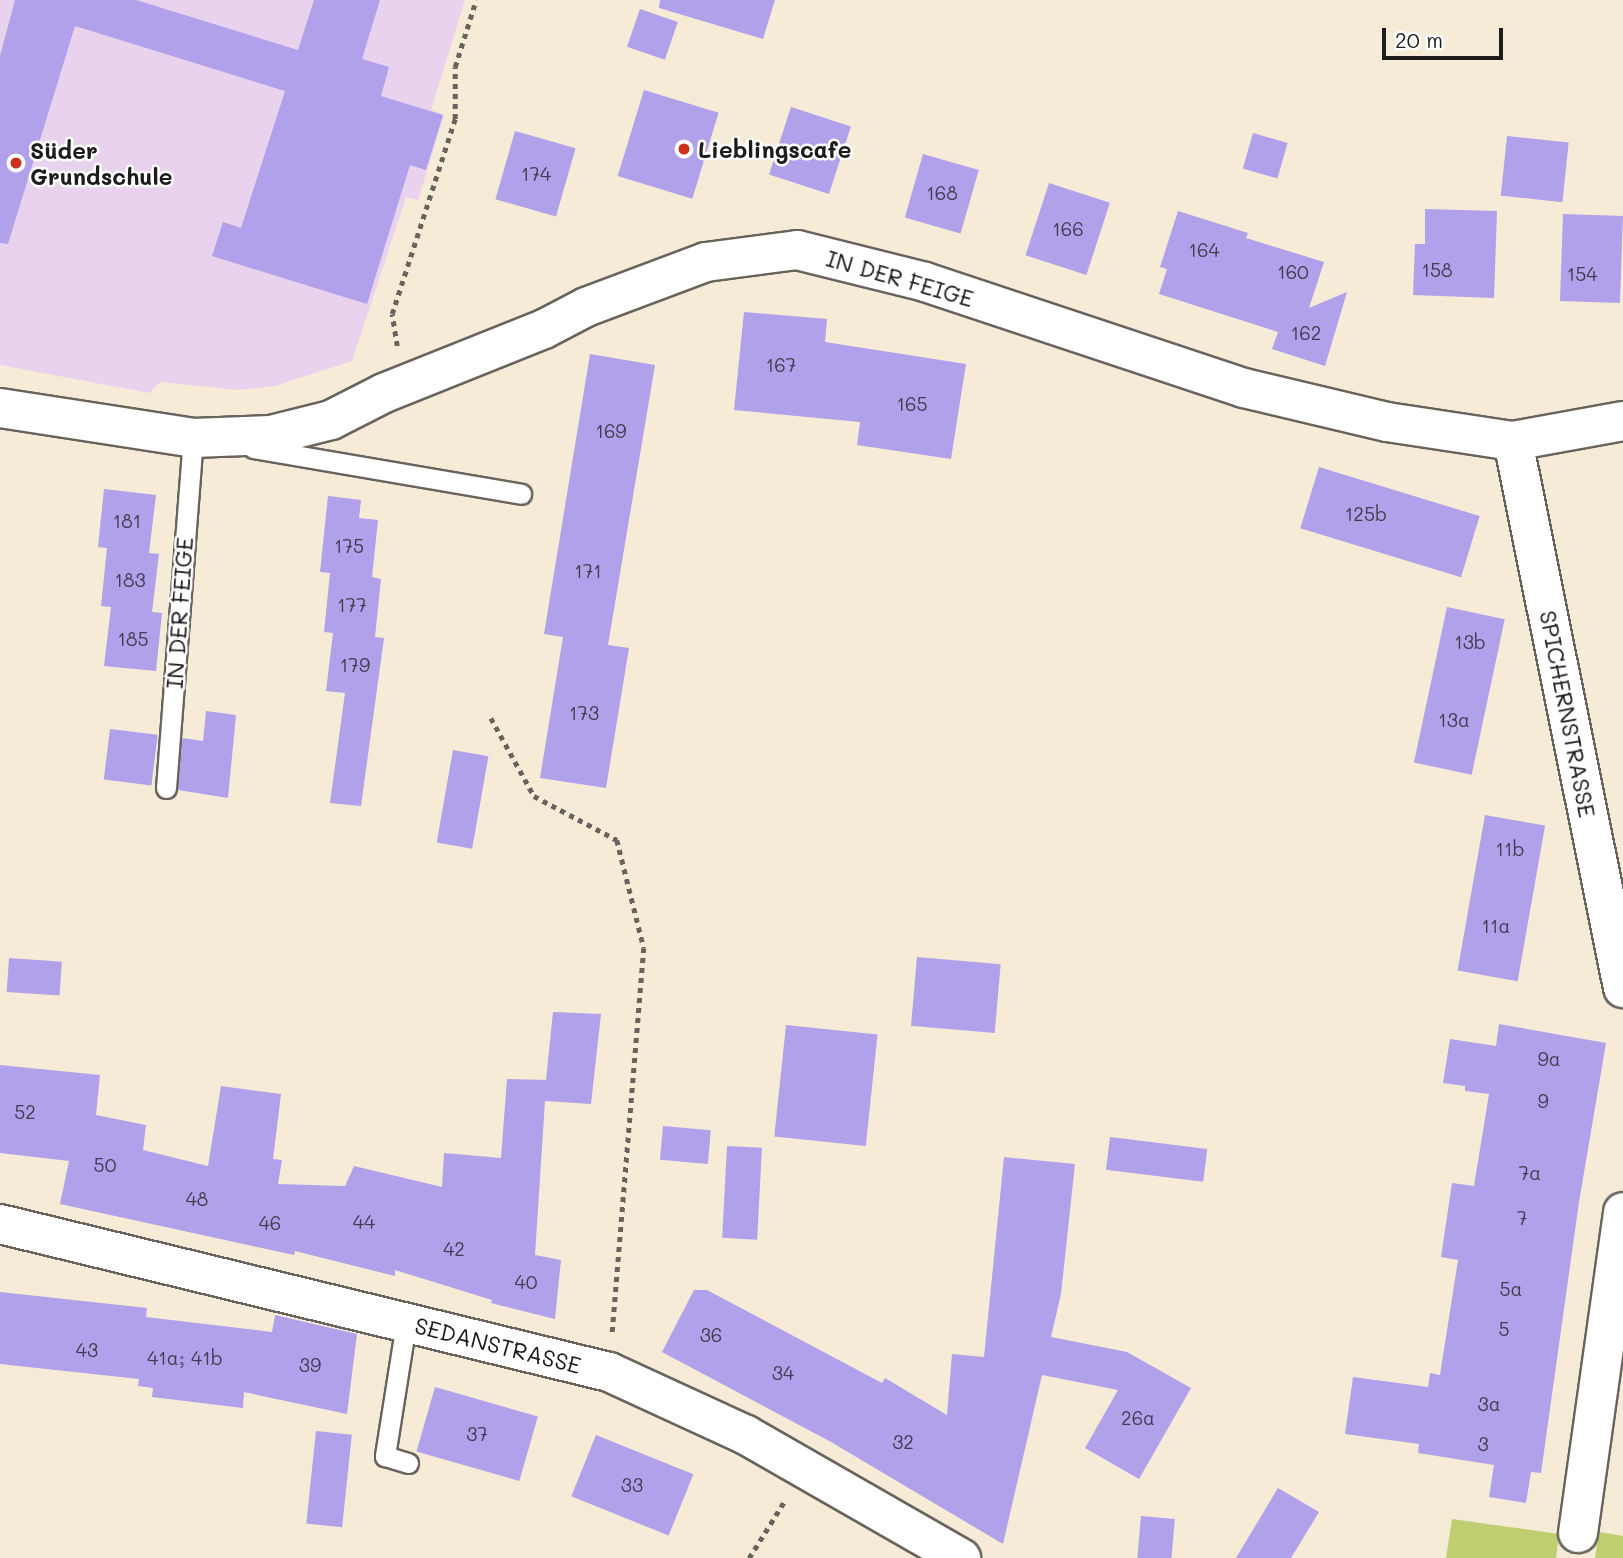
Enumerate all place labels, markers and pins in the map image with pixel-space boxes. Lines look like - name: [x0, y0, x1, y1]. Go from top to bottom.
- place label: Lieblingscafe: [698, 135, 851, 163]
- place label: Süder Grundschule: [30, 136, 172, 190]
- marker: Lieblingscafe: [676, 141, 692, 157]
- marker: Süder Grundschule: [8, 155, 24, 171]

